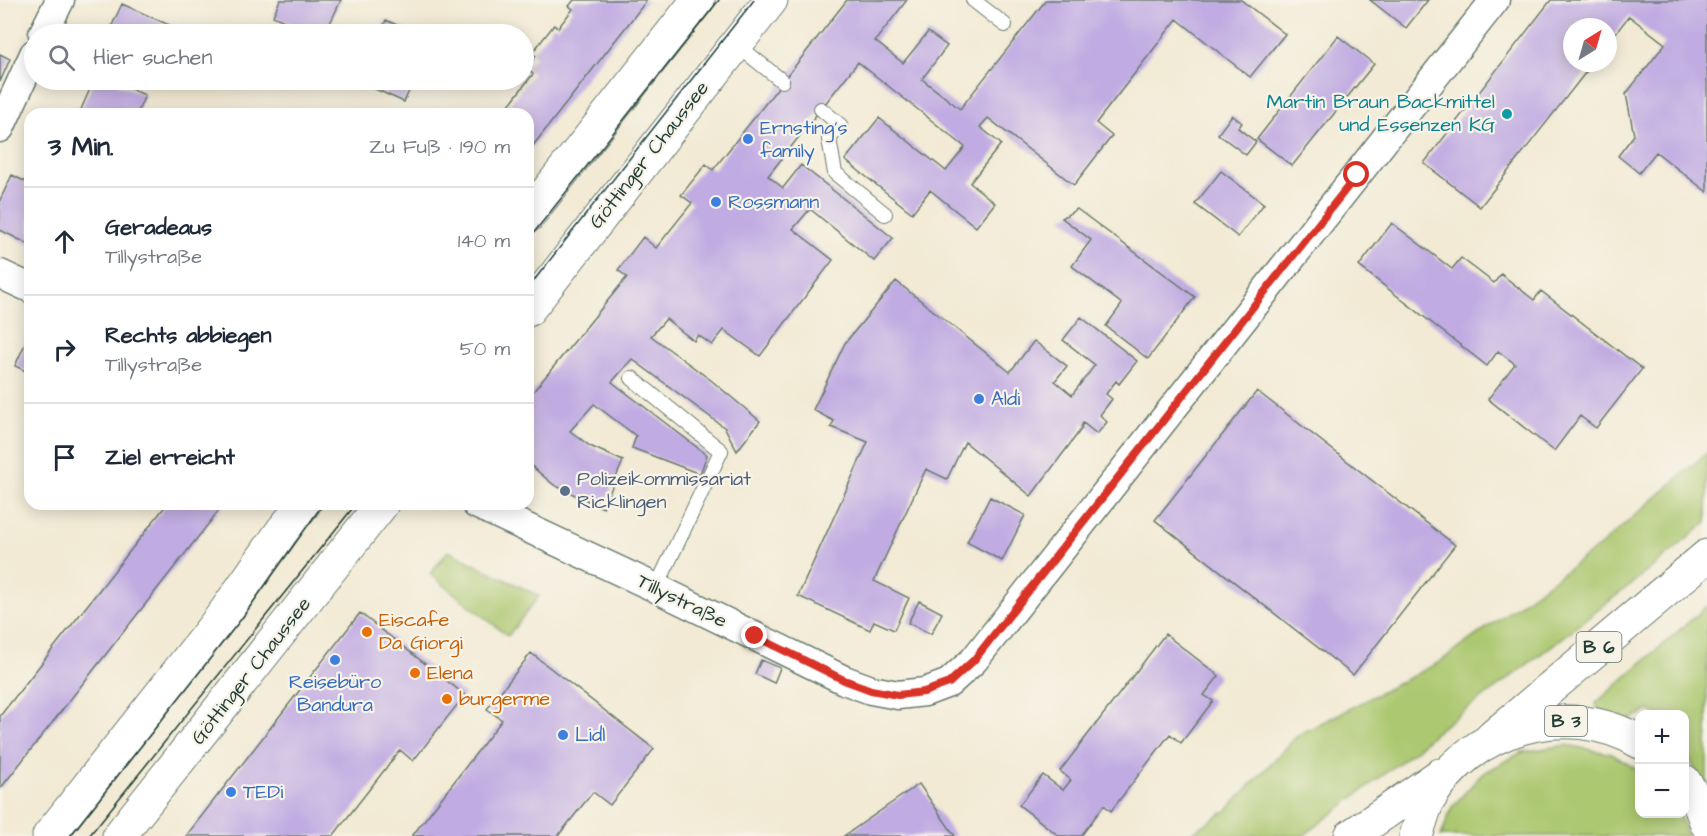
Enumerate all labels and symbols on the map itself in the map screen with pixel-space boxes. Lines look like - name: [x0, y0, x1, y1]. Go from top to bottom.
- north arrow: [1563, 18, 1617, 72]
- street label: Göttinger Chaussee: [582, 75, 717, 235]
- place label: Martin Braun Backmittel und Essenzen KG: [1266, 88, 1495, 139]
- marker: Martin Braun Backmittel und Essenzen KG: [1500, 107, 1514, 121]
- place label: Ernsting's family: [760, 114, 848, 166]
- marker: Ernsting's family: [741, 132, 755, 146]
- route start: [1343, 161, 1369, 187]
- place label: Rossmann: [728, 188, 819, 216]
- marker: Rossmann: [709, 195, 723, 209]
- place label: Aldi: [991, 385, 1020, 413]
- marker: Aldi: [972, 392, 986, 406]
- place label: Polizeikommissariat Ricklingen: [577, 465, 751, 517]
- marker: Polizeikommissariat Ricklingen: [558, 484, 572, 498]
- street label: Tillystraße: [632, 567, 732, 636]
- street label: Göttinger Chaussee: [184, 591, 319, 751]
- place label: Eiscafe Da Giorgi: [379, 606, 463, 658]
- route end: [741, 622, 767, 648]
- marker: Eiscafe Da Giorgi: [360, 625, 374, 639]
- road number: B 6: [1576, 632, 1622, 662]
- marker: Reisebüro Bandura: [328, 653, 342, 667]
- place label: Elena: [427, 659, 473, 687]
- marker: Elena: [408, 666, 422, 680]
- place label: Reisebüro Bandura: [289, 668, 381, 719]
- place label: burgerme: [459, 685, 550, 714]
- marker: burgerme: [440, 692, 454, 706]
- road number: B 3: [1545, 706, 1587, 736]
- place label: Lidl: [575, 721, 605, 749]
- marker: Lidl: [556, 728, 570, 742]
- place label: TEDi: [243, 778, 283, 806]
- marker: TEDi: [224, 785, 238, 799]

